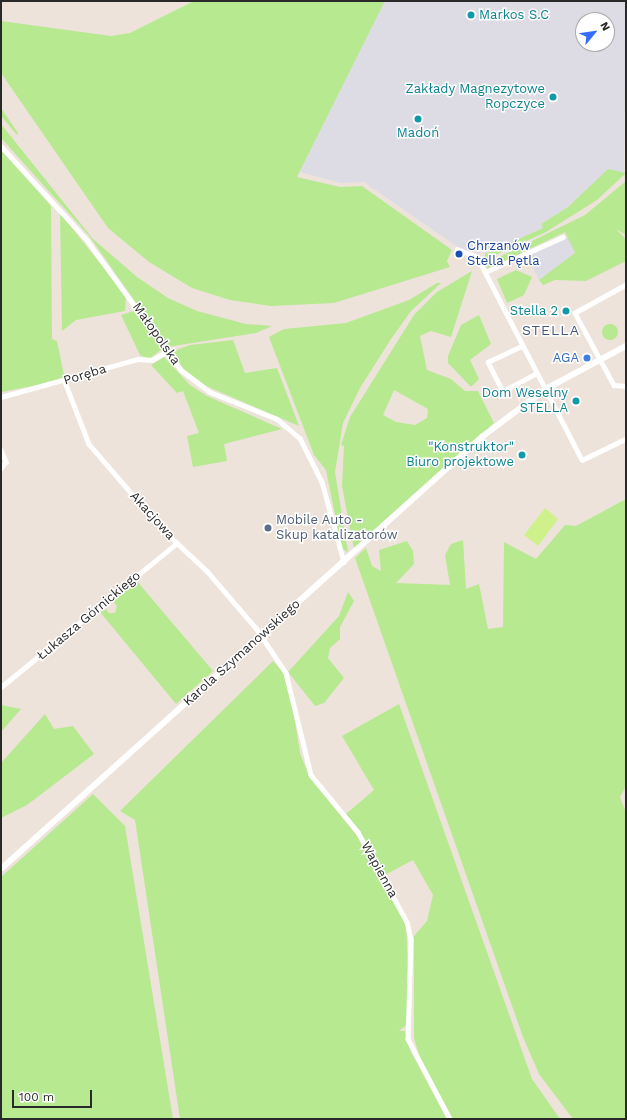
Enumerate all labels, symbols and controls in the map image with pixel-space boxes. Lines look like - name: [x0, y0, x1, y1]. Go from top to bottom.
- place label: Markos S.C: [479, 7, 549, 23]
- marker: Markos S.C: [466, 10, 476, 20]
- north arrow: [575, 12, 615, 52]
- text: N: [597, 20, 613, 33]
- place label: Zakłady Magnezytowe Ropczyce: [405, 82, 545, 113]
- marker: Zakłady Magnezytowe Ropczyce: [548, 92, 558, 102]
- marker: Madoń: [413, 114, 423, 124]
- place label: Madoń: [397, 125, 439, 141]
- place label: Chrzanów Stella Pętla: [467, 239, 540, 270]
- marker: Chrzanów Stella Pętla: [454, 249, 464, 259]
- street label: Małopolska: [129, 300, 183, 368]
- place label: Stella 2: [509, 303, 558, 319]
- marker: Stella 2: [561, 306, 571, 316]
- district label: STELLA: [522, 322, 580, 338]
- place label: AGA: [553, 350, 579, 366]
- marker: AGA: [582, 353, 592, 363]
- street label: Poręba: [62, 361, 108, 389]
- place label: Dom Weselny STELLA: [482, 386, 568, 417]
- marker: Dom Weselny STELLA: [571, 396, 581, 406]
- place label: "Konstruktor" Biuro projektowe: [406, 440, 514, 471]
- marker: "Konstruktor" Biuro projektowe: [517, 450, 527, 460]
- street label: Akacjowa: [126, 489, 178, 543]
- place label: Mobile Auto - Skup katalizatorów: [276, 513, 398, 544]
- marker: Mobile Auto - Skup katalizatorów: [263, 523, 273, 533]
- street label: Łukasza Górnickiego: [34, 568, 144, 664]
- street label: Karola Szymanowskiego: [180, 596, 304, 710]
- street label: Wapienna: [357, 839, 401, 901]
- scale bar: [14, 1082, 94, 1108]
- text: 100 m: [19, 1090, 54, 1104]

